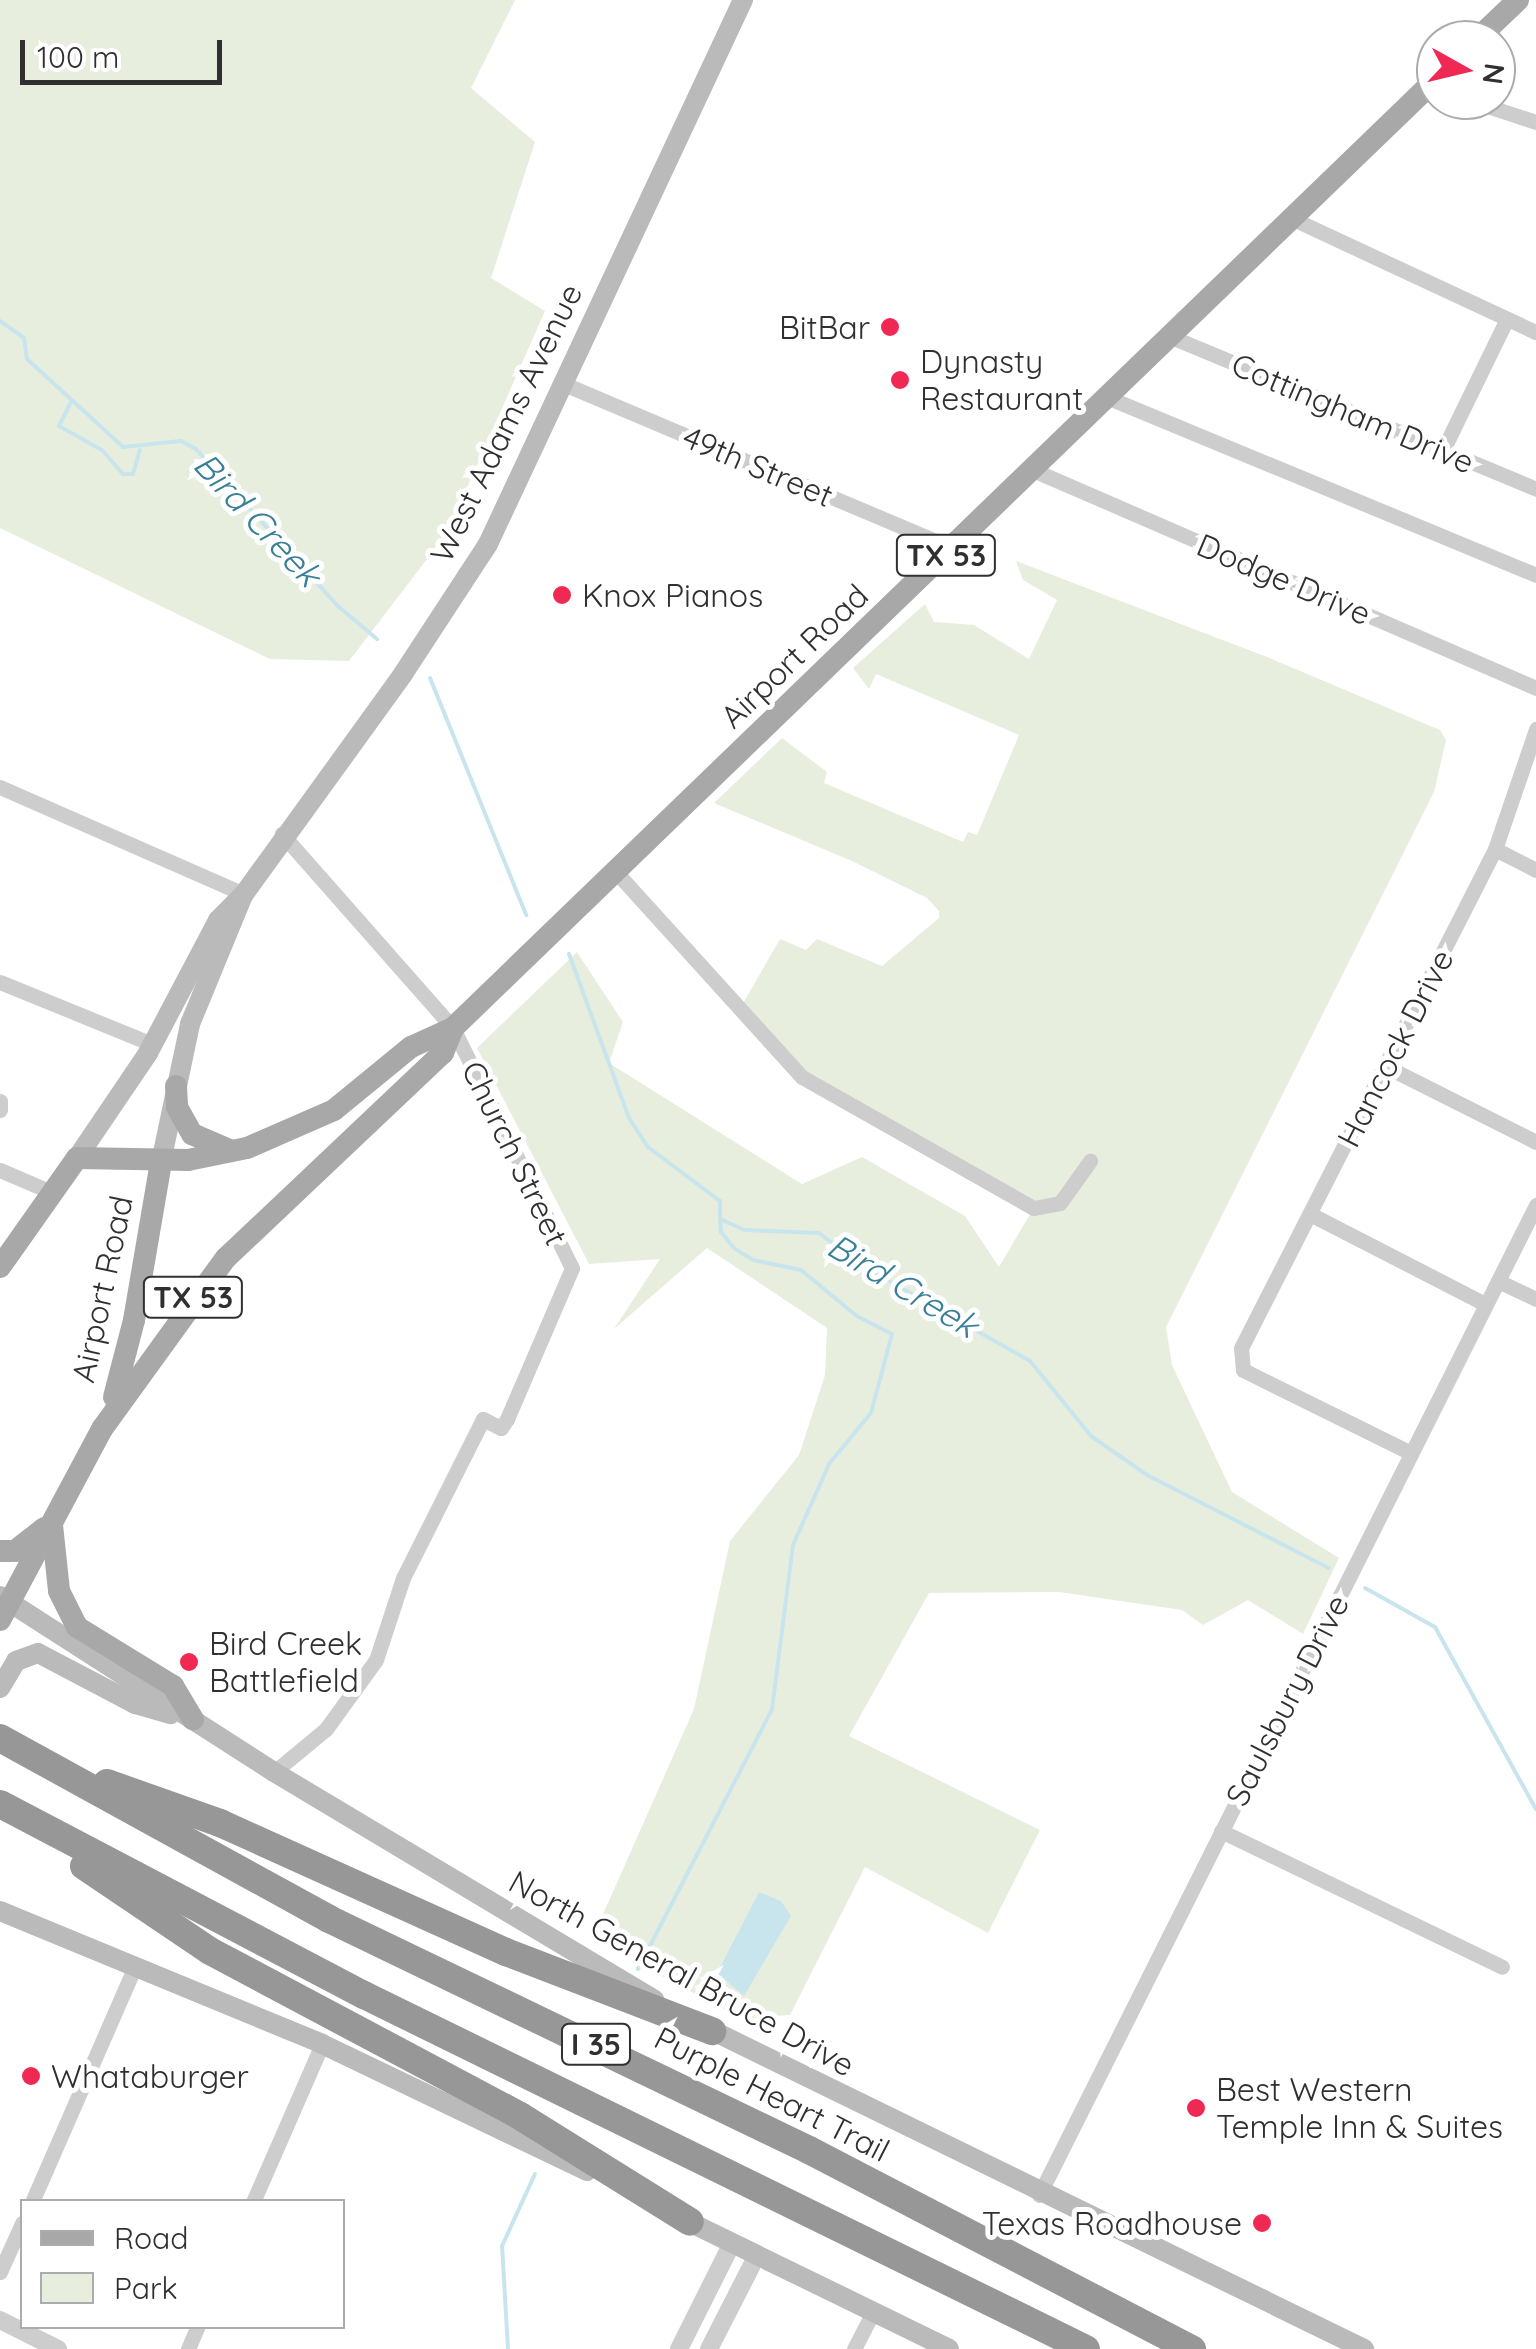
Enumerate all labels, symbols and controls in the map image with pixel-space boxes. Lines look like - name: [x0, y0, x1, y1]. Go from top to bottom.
- scale bar: [25, 20, 228, 82]
- north arrow: [1416, 20, 1516, 120]
- text: 100 m: [37, 38, 119, 76]
- text: N: [1475, 61, 1513, 87]
- street label: West Adams Avenue: [422, 278, 590, 568]
- place label: BitBar: [779, 308, 870, 346]
- marker: BitBar: [879, 316, 901, 338]
- place label: Dynasty Restaurant: [920, 343, 1083, 418]
- street label: Cottingham Drive: [1226, 345, 1480, 481]
- marker: Dynasty Restaurant: [889, 369, 911, 391]
- street label: 49th Street: [677, 417, 839, 515]
- water label: Bird Creek: [185, 443, 331, 595]
- street label: Dodge Drive: [1191, 525, 1377, 633]
- road number: TX 53: [894, 530, 998, 580]
- place label: Knox Pianos: [582, 576, 763, 614]
- street label: Airport Road: [712, 576, 876, 736]
- marker: Knox Pianos: [551, 584, 573, 606]
- street label: Hancock Drive: [1329, 943, 1461, 1153]
- street label: Church Street: [454, 1055, 576, 1251]
- street label: Airport Road: [63, 1192, 141, 1386]
- water label: Bird Creek: [820, 1224, 986, 1346]
- road number: TX 53: [140, 1272, 246, 1322]
- street label: Saulsbury Drive: [1217, 1588, 1357, 1812]
- place label: Bird Creek Battlefield: [209, 1625, 362, 1700]
- marker: Bird Creek Battlefield: [178, 1651, 200, 1673]
- street label: North General Bruce Drive: [503, 1862, 861, 2084]
- street label: Purple Heart Trail: [648, 2018, 896, 2170]
- road number: I 35: [558, 2019, 634, 2069]
- place label: Whataburger: [51, 2057, 249, 2095]
- marker: Whataburger: [20, 2065, 42, 2087]
- place label: Best Western Temple Inn & Suites: [1216, 2071, 1503, 2146]
- marker: Best Western Temple Inn & Suites: [1185, 2097, 1207, 2119]
- legend: [20, 2199, 345, 2329]
- place label: Texas Roadhouse: [982, 2204, 1242, 2242]
- marker: Texas Roadhouse: [1251, 2212, 1273, 2234]
- text: Road: [114, 2219, 188, 2257]
- text: Park: [114, 2269, 178, 2307]

